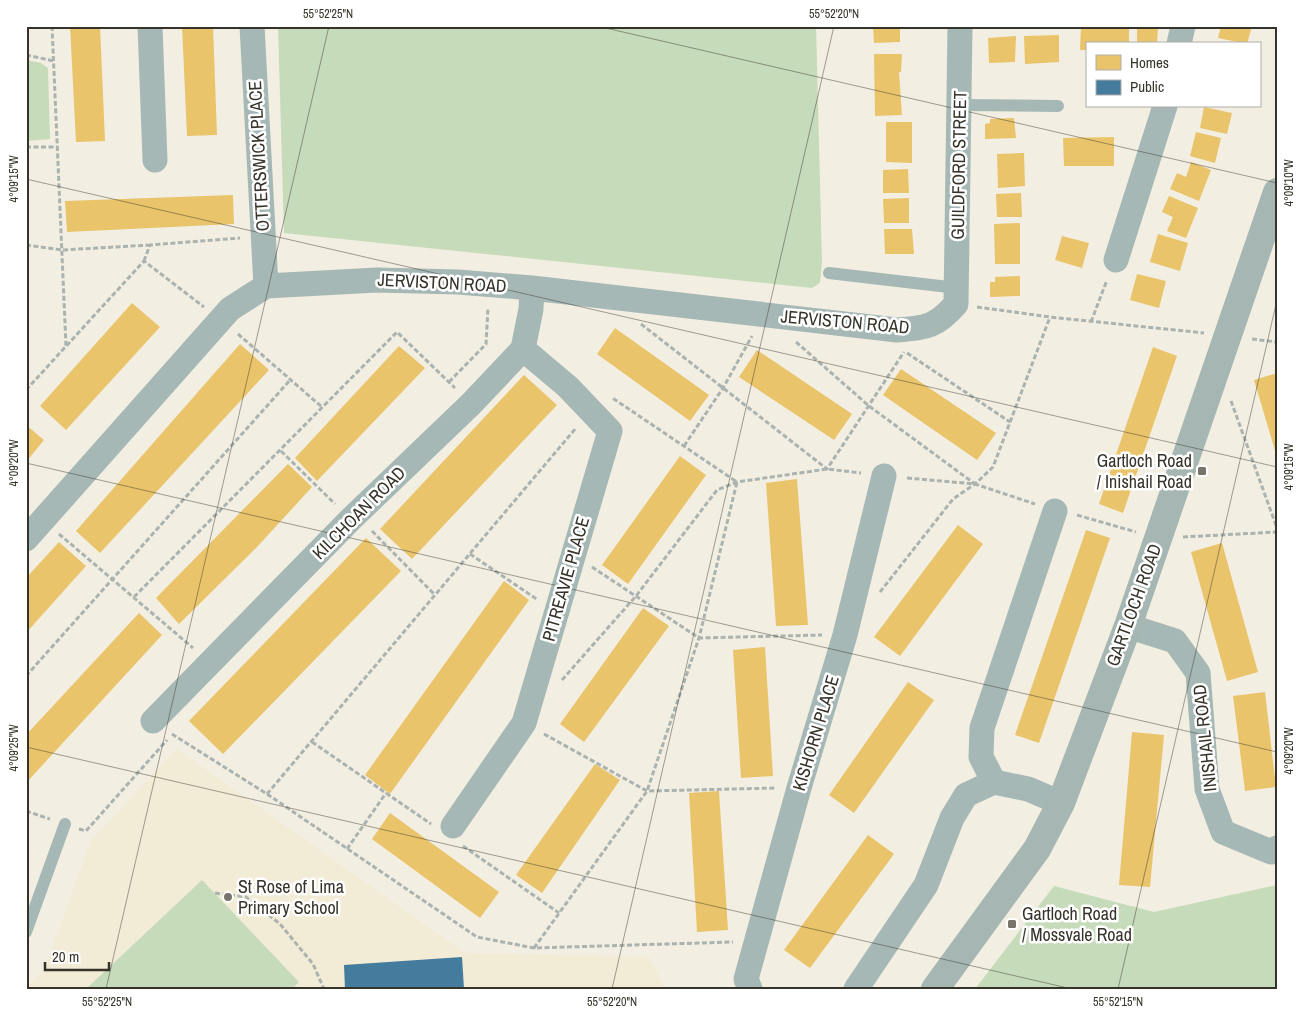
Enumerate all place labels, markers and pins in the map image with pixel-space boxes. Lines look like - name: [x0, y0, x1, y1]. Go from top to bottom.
- place label: Gartloch Road / Inishail Road: [1097, 448, 1192, 494]
- marker: Gartloch Road / Inishail Road: [1196, 465, 1208, 477]
- place label: St Rose of Lima Primary School: [238, 874, 344, 920]
- marker: St Rose of Lima Primary School: [222, 891, 234, 903]
- place label: Gartloch Road / Mossvale Road: [1022, 901, 1132, 947]
- marker: Gartloch Road / Mossvale Road: [1006, 918, 1018, 930]

